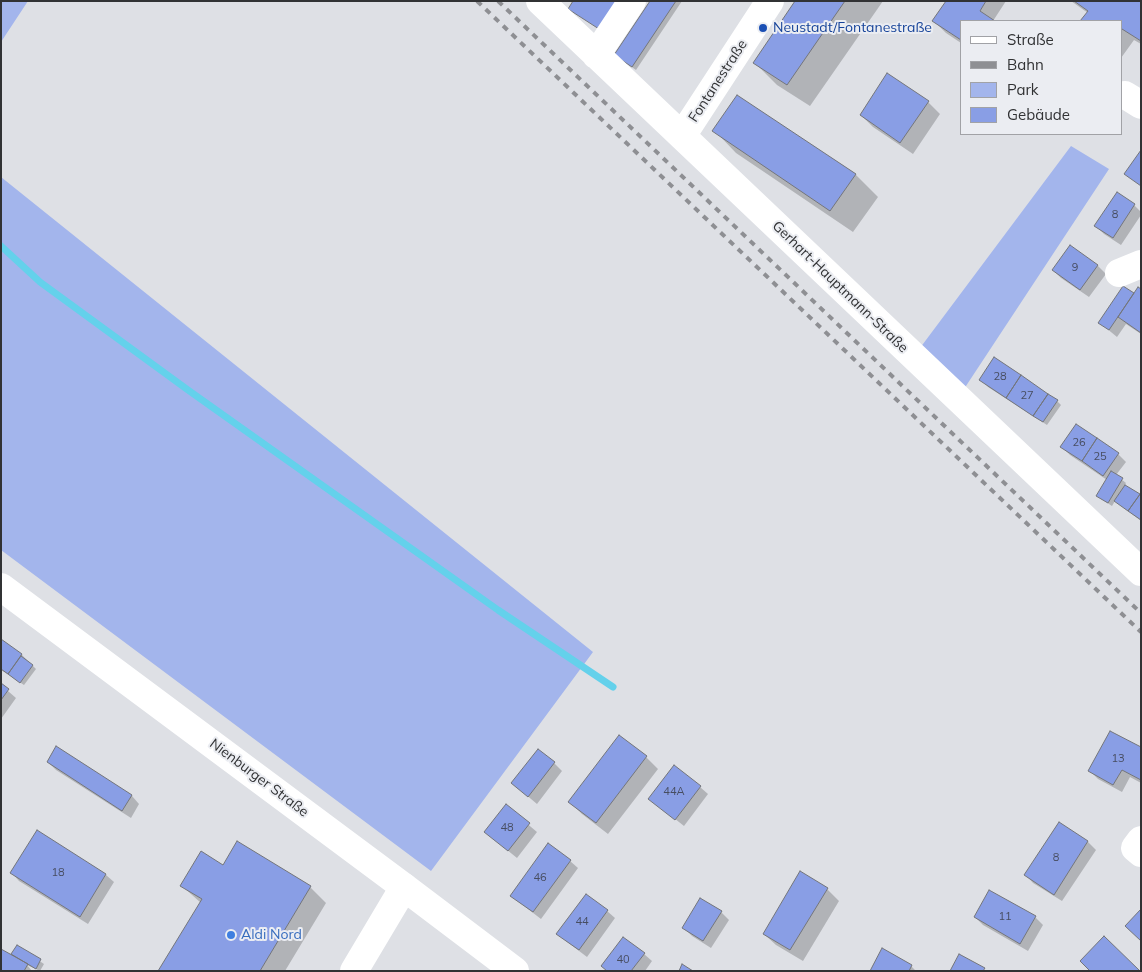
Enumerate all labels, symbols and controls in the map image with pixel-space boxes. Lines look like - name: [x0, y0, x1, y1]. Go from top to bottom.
- place label: Neustadt/Fontanestraße: [773, 20, 932, 36]
- legend: [960, 20, 1122, 135]
- marker: Neustadt/Fontanestraße: [757, 22, 769, 34]
- text: Straße: [1007, 30, 1054, 49]
- street label: Fontanestraße: [685, 37, 751, 125]
- text: Bahn: [1007, 55, 1044, 74]
- text: Park: [1007, 80, 1039, 99]
- text: Gebäude: [1007, 105, 1070, 124]
- house number: 8: [1112, 208, 1118, 222]
- street label: Gerhart-Hauptmann-Straße: [769, 218, 911, 356]
- house number: 9: [1072, 261, 1078, 275]
- house number: 28: [993, 370, 1007, 384]
- house number: 27: [1020, 389, 1034, 403]
- house number: 26: [1072, 436, 1086, 450]
- house number: 25: [1093, 450, 1107, 464]
- street label: Nienburger Straße: [206, 735, 312, 821]
- house number: 13: [1111, 752, 1125, 766]
- house number: 44A: [663, 785, 685, 799]
- house number: 48: [500, 821, 514, 835]
- house number: 8: [1053, 851, 1059, 865]
- house number: 18: [51, 866, 65, 880]
- house number: 46: [533, 871, 547, 885]
- house number: 11: [998, 910, 1012, 924]
- house number: 44: [575, 915, 589, 929]
- place label: Aldi Nord: [241, 927, 302, 943]
- marker: Aldi Nord: [225, 929, 237, 941]
- house number: 40: [616, 953, 630, 967]

